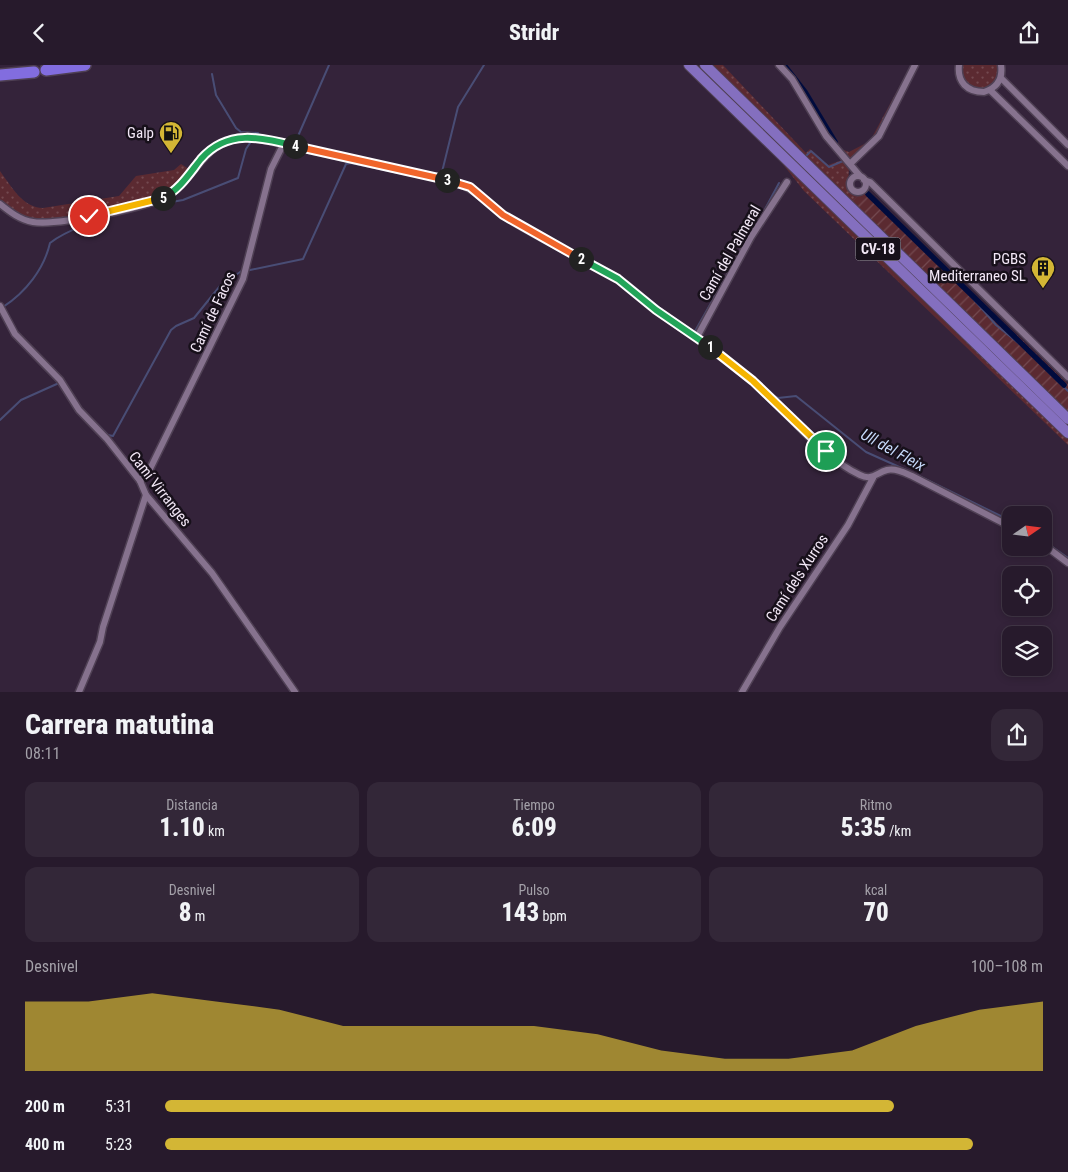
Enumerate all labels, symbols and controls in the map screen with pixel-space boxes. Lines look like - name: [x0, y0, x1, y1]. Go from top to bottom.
- icon: back: [25, 19, 53, 47]
- icon: share: [1015, 19, 1043, 47]
- text: Stridr: [509, 20, 559, 45]
- fuel station icon: Galp: [158, 120, 184, 154]
- place label: Galp: [127, 124, 154, 142]
- pin: 4: [282, 133, 308, 159]
- text: 4: [292, 138, 299, 154]
- pin: 3: [434, 167, 460, 193]
- text: 3: [444, 172, 451, 188]
- pin: 5: [150, 185, 176, 211]
- text: 5: [160, 190, 167, 206]
- pin: [68, 195, 110, 237]
- icon: check: [75, 202, 103, 230]
- street label: Camí del Palmeral: [695, 202, 765, 304]
- road number: CV-18: [856, 237, 900, 260]
- pin: 2: [568, 247, 594, 271]
- place label: PGBS Mediterraneo SL: [929, 250, 1026, 285]
- text: 2: [578, 251, 585, 267]
- building icon: PGBS Mediterraneo SL: [1030, 255, 1056, 289]
- street label: Camí de Facos: [186, 268, 240, 355]
- pin: 1: [698, 335, 722, 359]
- text: 1: [707, 339, 714, 355]
- water label: Ull del Fleix: [858, 425, 929, 475]
- pin: [805, 430, 847, 472]
- icon: arrive: [812, 437, 840, 465]
- street label: Camí Virranges: [125, 448, 195, 530]
- north arrow: [1002, 506, 1052, 556]
- map controls: [1002, 506, 1052, 676]
- street label: Camí dels Xurros: [762, 531, 832, 625]
- button: locate: [1002, 566, 1052, 616]
- button: layers: [1002, 626, 1052, 676]
- text: Carrera matutina: [25, 708, 214, 741]
- button: share: [991, 709, 1043, 761]
- text: 08:11: [25, 744, 60, 763]
- text: Distancia: [166, 797, 218, 813]
- text: Tiempo: [513, 797, 555, 813]
- text: Ritmo: [860, 797, 892, 813]
- text: 1.10: [159, 813, 205, 842]
- text: 6:09: [511, 813, 557, 842]
- text: 5:35: [841, 813, 886, 842]
- text: km: [205, 823, 225, 839]
- text: /km: [886, 823, 911, 839]
- text: Desnivel: [169, 882, 215, 898]
- text: Pulso: [518, 882, 550, 898]
- text: kcal: [865, 882, 887, 898]
- text: 8: [179, 898, 191, 927]
- text: 143: [501, 898, 539, 927]
- text: 70: [863, 898, 889, 927]
- text: m: [191, 908, 205, 924]
- text: bpm: [539, 908, 567, 924]
- text: Desnivel: [25, 957, 78, 976]
- text: 100–108 m: [971, 957, 1043, 976]
- text: 200 m: [25, 1097, 65, 1116]
- text: 5:31: [105, 1097, 132, 1116]
- text: 400 m: [25, 1135, 65, 1154]
- text: 5:23: [105, 1135, 132, 1154]

